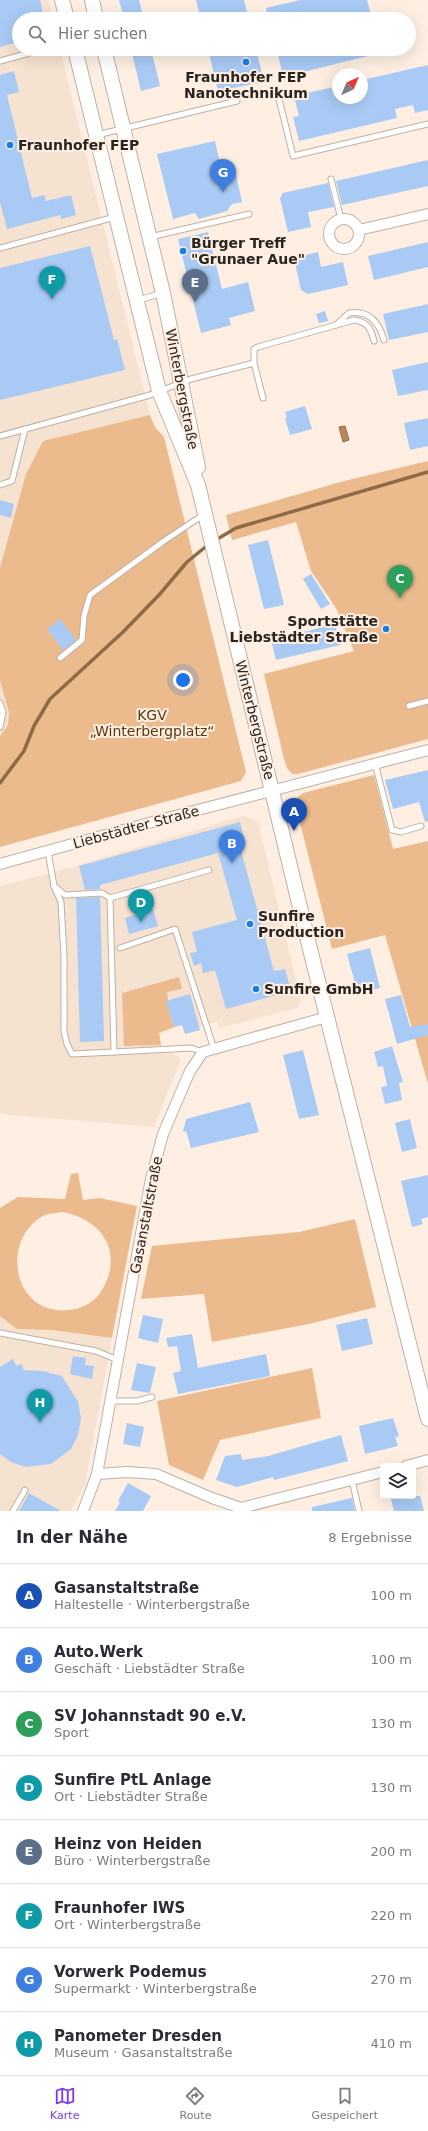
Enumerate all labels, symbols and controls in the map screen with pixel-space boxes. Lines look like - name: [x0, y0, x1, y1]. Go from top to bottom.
- search box: [12, 12, 416, 56]
- icon: search: [26, 23, 48, 45]
- text: Hier suchen: [58, 25, 147, 43]
- marker: Fraunhofer FEP Nanotechnikum: [241, 57, 251, 67]
- north arrow: [332, 68, 368, 104]
- place label: Fraunhofer FEP Nanotechnikum: [184, 69, 308, 101]
- place label: Fraunhofer FEP: [18, 137, 139, 153]
- marker: Fraunhofer FEP: [5, 140, 15, 150]
- pin: G: [210, 159, 236, 192]
- place label: Bürger Treff "Grunaer Aue": [191, 235, 305, 267]
- marker: Bürger Treff "Grunaer Aue": [178, 246, 188, 256]
- pin: F: [39, 266, 65, 299]
- pin: E: [182, 269, 208, 302]
- street label: Winterbergstraße: [162, 327, 202, 451]
- pin: C: [387, 565, 413, 598]
- place label: Sportstätte Liebstädter Straße: [230, 613, 378, 645]
- marker: Sportstätte Liebstädter Straße: [381, 624, 391, 634]
- street label: Winterbergstraße: [232, 659, 278, 781]
- your location: [173, 670, 193, 690]
- park label: KGV „Winterbergplatz“: [89, 707, 215, 739]
- pin: A: [281, 798, 307, 831]
- street label: Liebstädter Straße: [71, 802, 201, 852]
- pin: B: [219, 830, 245, 863]
- pin: D: [128, 889, 154, 922]
- place label: Sunfire Production: [258, 908, 344, 940]
- marker: Sunfire Production: [245, 919, 255, 929]
- place label: Sunfire GmbH: [264, 981, 373, 997]
- marker: Sunfire GmbH: [251, 984, 261, 994]
- street label: Gasanstaltstraße: [127, 1155, 165, 1275]
- pin: H: [27, 1389, 53, 1422]
- map controls: [380, 1463, 416, 1499]
- button: layers: [380, 1463, 416, 1499]
- text: In der Nähe: [16, 1527, 128, 1547]
- text: 8 Ergebnisse: [328, 1530, 412, 1545]
- text: Gasanstaltstraße: [54, 1579, 199, 1597]
- text: A: [24, 1588, 34, 1603]
- text: 100 m: [370, 1588, 412, 1603]
- text: Haltestelle · Winterbergstraße: [54, 1597, 250, 1612]
- text: Auto.Werk: [54, 1643, 143, 1661]
- text: B: [24, 1652, 34, 1667]
- text: 100 m: [370, 1652, 412, 1667]
- text: Geschäft · Liebstädter Straße: [54, 1661, 245, 1676]
- text: SV Johannstadt 90 e.V.: [54, 1707, 246, 1725]
- text: C: [24, 1716, 34, 1731]
- text: 130 m: [370, 1716, 412, 1731]
- text: Sport: [54, 1725, 89, 1740]
- text: Sunfire PtL Anlage: [54, 1771, 211, 1789]
- text: D: [24, 1780, 34, 1795]
- text: 130 m: [370, 1780, 412, 1795]
- text: Ort · Liebstädter Straße: [54, 1789, 208, 1804]
- text: Heinz von Heiden: [54, 1835, 202, 1853]
- text: E: [25, 1844, 33, 1859]
- text: 200 m: [370, 1844, 412, 1859]
- text: Büro · Winterbergstraße: [54, 1853, 210, 1868]
- text: Fraunhofer IWS: [54, 1899, 185, 1917]
- text: F: [25, 1908, 33, 1923]
- text: 220 m: [370, 1908, 412, 1923]
- text: Ort · Winterbergstraße: [54, 1917, 201, 1932]
- text: Vorwerk Podemus: [54, 1963, 207, 1981]
- text: G: [24, 1972, 34, 1987]
- text: 270 m: [370, 1972, 412, 1987]
- text: Supermarkt · Winterbergstraße: [54, 1981, 257, 1996]
- text: Panometer Dresden: [54, 2027, 222, 2045]
- text: H: [24, 2036, 34, 2051]
- text: 410 m: [370, 2036, 412, 2051]
- text: Museum · Gasanstaltstraße: [54, 2045, 232, 2060]
- tab: Karte: [50, 2085, 79, 2122]
- tab: Route: [179, 2085, 211, 2122]
- tab: Gespeichert: [312, 2085, 378, 2122]

